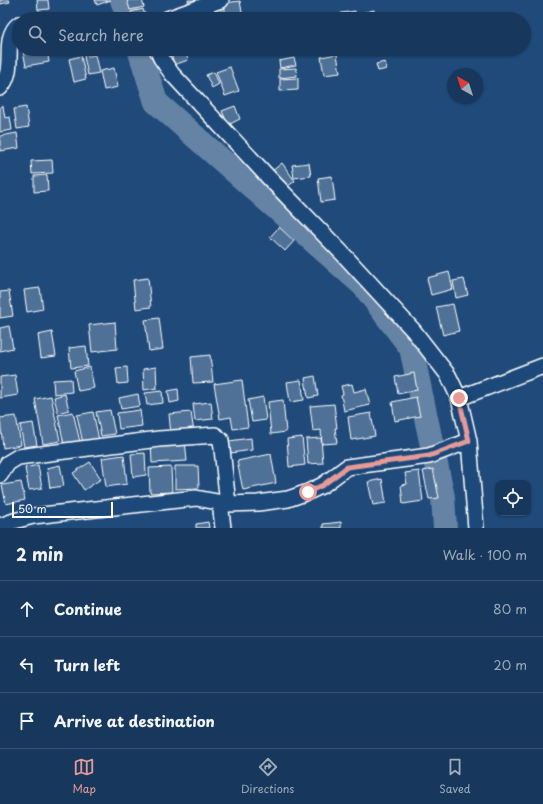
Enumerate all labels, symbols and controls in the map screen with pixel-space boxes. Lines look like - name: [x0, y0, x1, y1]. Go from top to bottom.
- search box: [12, 12, 531, 56]
- icon: search: [26, 23, 48, 45]
- text: Search here: [58, 23, 144, 46]
- north arrow: [447, 68, 483, 104]
- route end: [450, 389, 468, 407]
- map controls: [495, 480, 531, 516]
- button: locate: [495, 480, 531, 516]
- route start: [299, 483, 317, 501]
- scale bar: [12, 500, 113, 519]
- text: 50 m: [18, 500, 47, 517]
- text: 2 min: [16, 541, 63, 567]
- text: Walk · 100 m: [443, 545, 527, 564]
- text: Continue: [54, 597, 122, 620]
- icon: ahead: [16, 598, 38, 620]
- text: 80 m: [493, 599, 527, 618]
- text: Turn left: [54, 653, 120, 676]
- icon: left: [16, 654, 38, 676]
- text: 20 m: [493, 655, 527, 674]
- text: Arrive at destination: [54, 709, 215, 732]
- icon: arrive: [16, 710, 38, 732]
- tab: Map: [72, 756, 96, 797]
- tab: Directions: [241, 756, 294, 797]
- tab: Saved: [439, 756, 471, 797]

